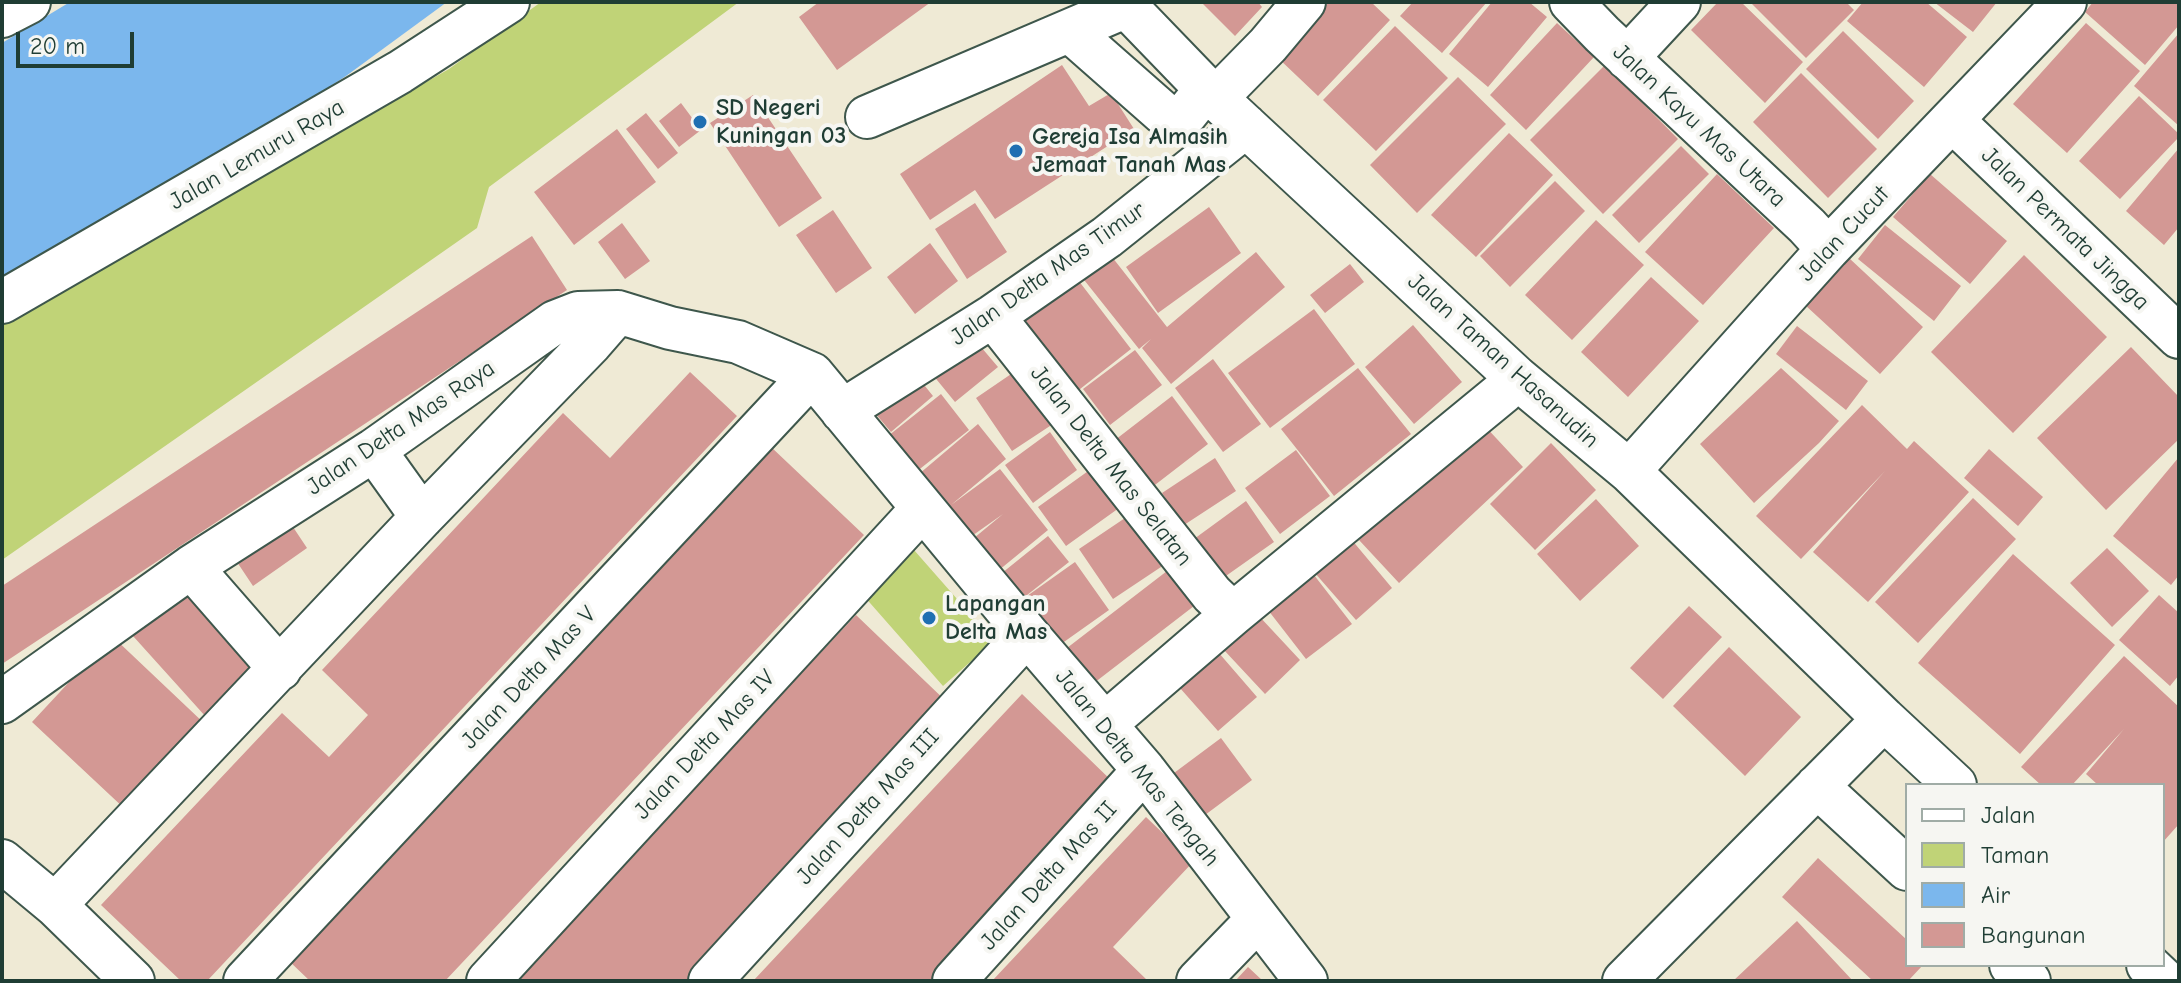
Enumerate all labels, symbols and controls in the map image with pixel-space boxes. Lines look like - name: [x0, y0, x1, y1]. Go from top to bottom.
- scale bar: [20, 16, 138, 66]
- text: 20 m: [30, 32, 85, 60]
- street label: Jalan Kayu Mas Utara: [1606, 38, 1792, 214]
- street label: Jalan Lemuru Raya: [165, 93, 349, 217]
- place label: SD Negeri Kuningan 03: [716, 94, 846, 150]
- marker: SD Negeri Kuningan 03: [691, 113, 709, 131]
- place label: Gereja Isa Almasih Jemaat Tanah Mas: [1032, 123, 1228, 179]
- street label: Jalan Permata Jingga: [1975, 141, 2155, 317]
- marker: Gereja Isa Almasih Jemaat Tanah Mas: [1007, 142, 1025, 160]
- street label: Jalan Cucut: [1793, 180, 1895, 288]
- street label: Jalan Delta Mas Timur: [945, 196, 1151, 352]
- street label: Jalan Taman Hasanudin: [1401, 267, 1605, 455]
- street label: Jalan Delta Mas Raya: [301, 354, 501, 502]
- street label: Jalan Delta Mas Selatan: [1024, 360, 1198, 572]
- place label: Lapangan Delta Mas: [945, 590, 1047, 646]
- street label: Jalan Delta Mas V: [456, 601, 602, 755]
- marker: Lapangan Delta Mas: [920, 609, 938, 627]
- street label: Jalan Delta Mas IV: [628, 664, 782, 826]
- street label: Jalan Delta Mas Tengah: [1049, 664, 1225, 872]
- street label: Jalan Delta Mas III: [790, 723, 946, 891]
- legend: [1905, 783, 2165, 967]
- street label: Jalan Delta Mas II: [975, 796, 1123, 956]
- text: Jalan: [1981, 801, 2035, 829]
- text: Taman: [1981, 841, 2049, 869]
- text: Air: [1981, 881, 2010, 909]
- text: Bangunan: [1981, 921, 2085, 949]

